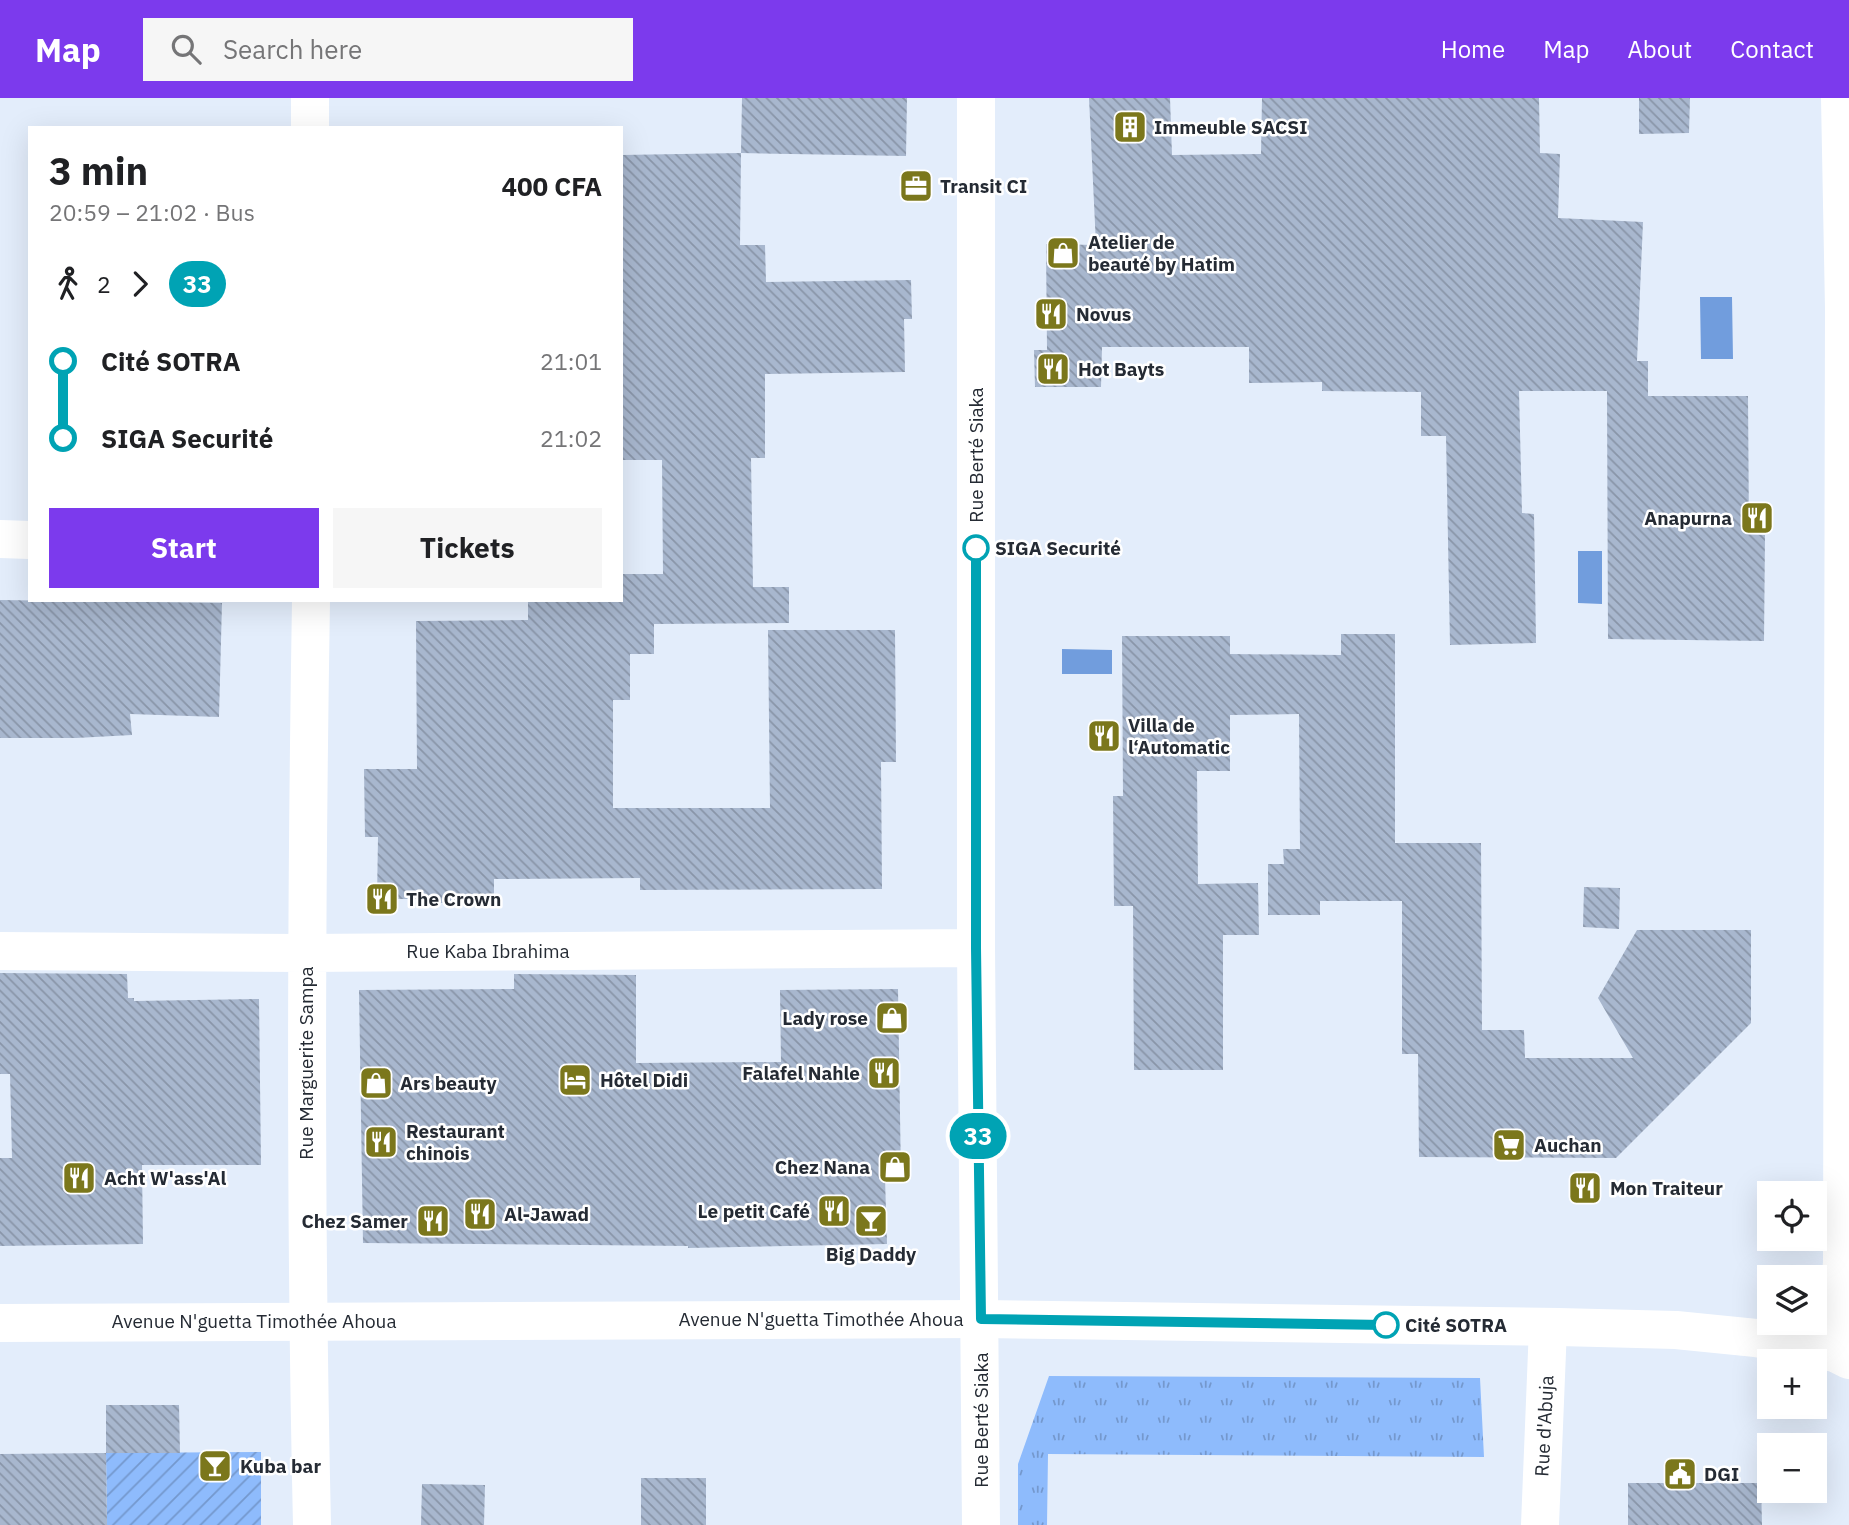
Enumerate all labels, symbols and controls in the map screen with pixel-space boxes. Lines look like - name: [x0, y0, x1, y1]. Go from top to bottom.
- search box: [143, 18, 633, 81]
- text: Map: [35, 28, 101, 71]
- icon: search: [167, 30, 205, 68]
- text: Search here: [223, 32, 362, 66]
- text: Home: [1441, 33, 1505, 65]
- text: Map: [1543, 33, 1589, 65]
- text: About: [1627, 33, 1692, 65]
- text: Contact: [1730, 33, 1814, 65]
- building icon: Immeuble SACSI: [1111, 108, 1149, 146]
- place label: Immeuble SACSI: [1154, 115, 1307, 139]
- text: 3 min: [49, 146, 148, 195]
- office icon: Transit CI: [897, 167, 935, 205]
- text: 400 CFA: [501, 169, 602, 203]
- place label: Transit CI: [940, 174, 1027, 198]
- text: 20:59 – 21:02 · Bus: [49, 197, 255, 227]
- place label: Atelier de beauté by Hatim: [1088, 230, 1235, 276]
- shop icon: Atelier de beauté by Hatim: [1044, 234, 1082, 272]
- icon: walk: [49, 265, 87, 303]
- icon: forward: [121, 265, 159, 303]
- text: 33: [183, 268, 212, 300]
- text: 2: [97, 269, 111, 299]
- restaurant icon: Novus: [1032, 295, 1070, 333]
- place label: Novus: [1076, 302, 1131, 326]
- text: Cité SOTRA: [101, 344, 241, 378]
- text: 21:01: [540, 346, 602, 376]
- restaurant icon: Hot Bayts: [1034, 350, 1072, 388]
- place label: Hot Bayts: [1078, 357, 1164, 381]
- street label: Rue Berté Siaka: [964, 387, 988, 523]
- text: SIGA Securité: [101, 421, 273, 455]
- text: 21:02: [540, 423, 602, 453]
- restaurant icon: Anapurna: [1738, 499, 1776, 537]
- place label: Anapurna: [1644, 506, 1732, 530]
- button: Start: [49, 508, 319, 588]
- button: Tickets: [333, 508, 602, 588]
- marker: SIGA Securité: [963, 535, 989, 561]
- place label: SIGA Securité: [995, 536, 1121, 560]
- place label: Villa de l‘Automatic: [1128, 713, 1230, 759]
- restaurant icon: Villa de l‘Automatic: [1085, 717, 1123, 755]
- restaurant icon: The Crown: [363, 880, 401, 918]
- place label: The Crown: [406, 887, 501, 911]
- street label: Rue Kaba Ibrahima: [406, 939, 570, 963]
- street label: Rue Marguerite Sampa: [294, 966, 318, 1160]
- shop icon: Lady rose: [873, 999, 911, 1037]
- place label: Lady rose: [782, 1006, 868, 1030]
- restaurant icon: Falafel Nahle: [865, 1054, 903, 1092]
- hotel icon: Hôtel Didi: [556, 1061, 594, 1099]
- place label: Falafel Nahle: [742, 1061, 860, 1085]
- shop icon: Ars beauty: [357, 1064, 395, 1102]
- place label: Hôtel Didi: [600, 1068, 688, 1092]
- place label: Ars beauty: [400, 1071, 497, 1095]
- line badge: 33: [946, 1113, 1010, 1159]
- place label: Restaurant chinois: [406, 1119, 505, 1165]
- text: 33: [964, 1120, 992, 1152]
- restaurant icon: Restaurant chinois: [362, 1123, 400, 1161]
- supermarket icon: Auchan: [1490, 1126, 1528, 1164]
- place label: Auchan: [1534, 1133, 1602, 1157]
- shop icon: Chez Nana: [876, 1148, 914, 1186]
- place label: Chez Nana: [775, 1155, 870, 1179]
- restaurant icon: Acht W'ass'Al: [60, 1159, 98, 1197]
- place label: Acht W'ass'Al: [104, 1166, 227, 1190]
- restaurant icon: Mon Traiteur: [1566, 1169, 1604, 1207]
- place label: Mon Traiteur: [1610, 1176, 1723, 1200]
- map controls: [1757, 1181, 1827, 1503]
- button: locate: [1757, 1181, 1827, 1251]
- restaurant icon: Le petit Café: [815, 1192, 853, 1230]
- restaurant icon: Al-Jawad: [461, 1195, 499, 1233]
- place label: Le petit Café: [698, 1199, 810, 1223]
- restaurant icon: Chez Samer: [414, 1202, 452, 1240]
- place label: Al-Jawad: [504, 1202, 589, 1226]
- bar icon: Big Daddy: [852, 1202, 890, 1240]
- place label: Chez Samer: [301, 1209, 408, 1233]
- place label: Big Daddy: [826, 1242, 917, 1266]
- button: layers: [1757, 1265, 1827, 1335]
- street label: Avenue N'guetta Timothée Ahoua: [678, 1307, 964, 1331]
- street label: Avenue N'guetta Timothée Ahoua: [111, 1309, 397, 1333]
- marker: Cité SOTRA: [1373, 1312, 1399, 1338]
- place label: Cité SOTRA: [1405, 1313, 1507, 1337]
- button: +: [1757, 1349, 1827, 1419]
- street label: Rue Berté Siaka: [969, 1352, 993, 1488]
- street label: Rue d'Abuja: [1529, 1375, 1559, 1477]
- button: −: [1757, 1433, 1827, 1503]
- bar icon: Kuba bar: [196, 1447, 234, 1485]
- place label: Kuba bar: [240, 1454, 321, 1478]
- public building icon: DGI: [1661, 1455, 1699, 1493]
- place label: DGI: [1704, 1462, 1739, 1486]

